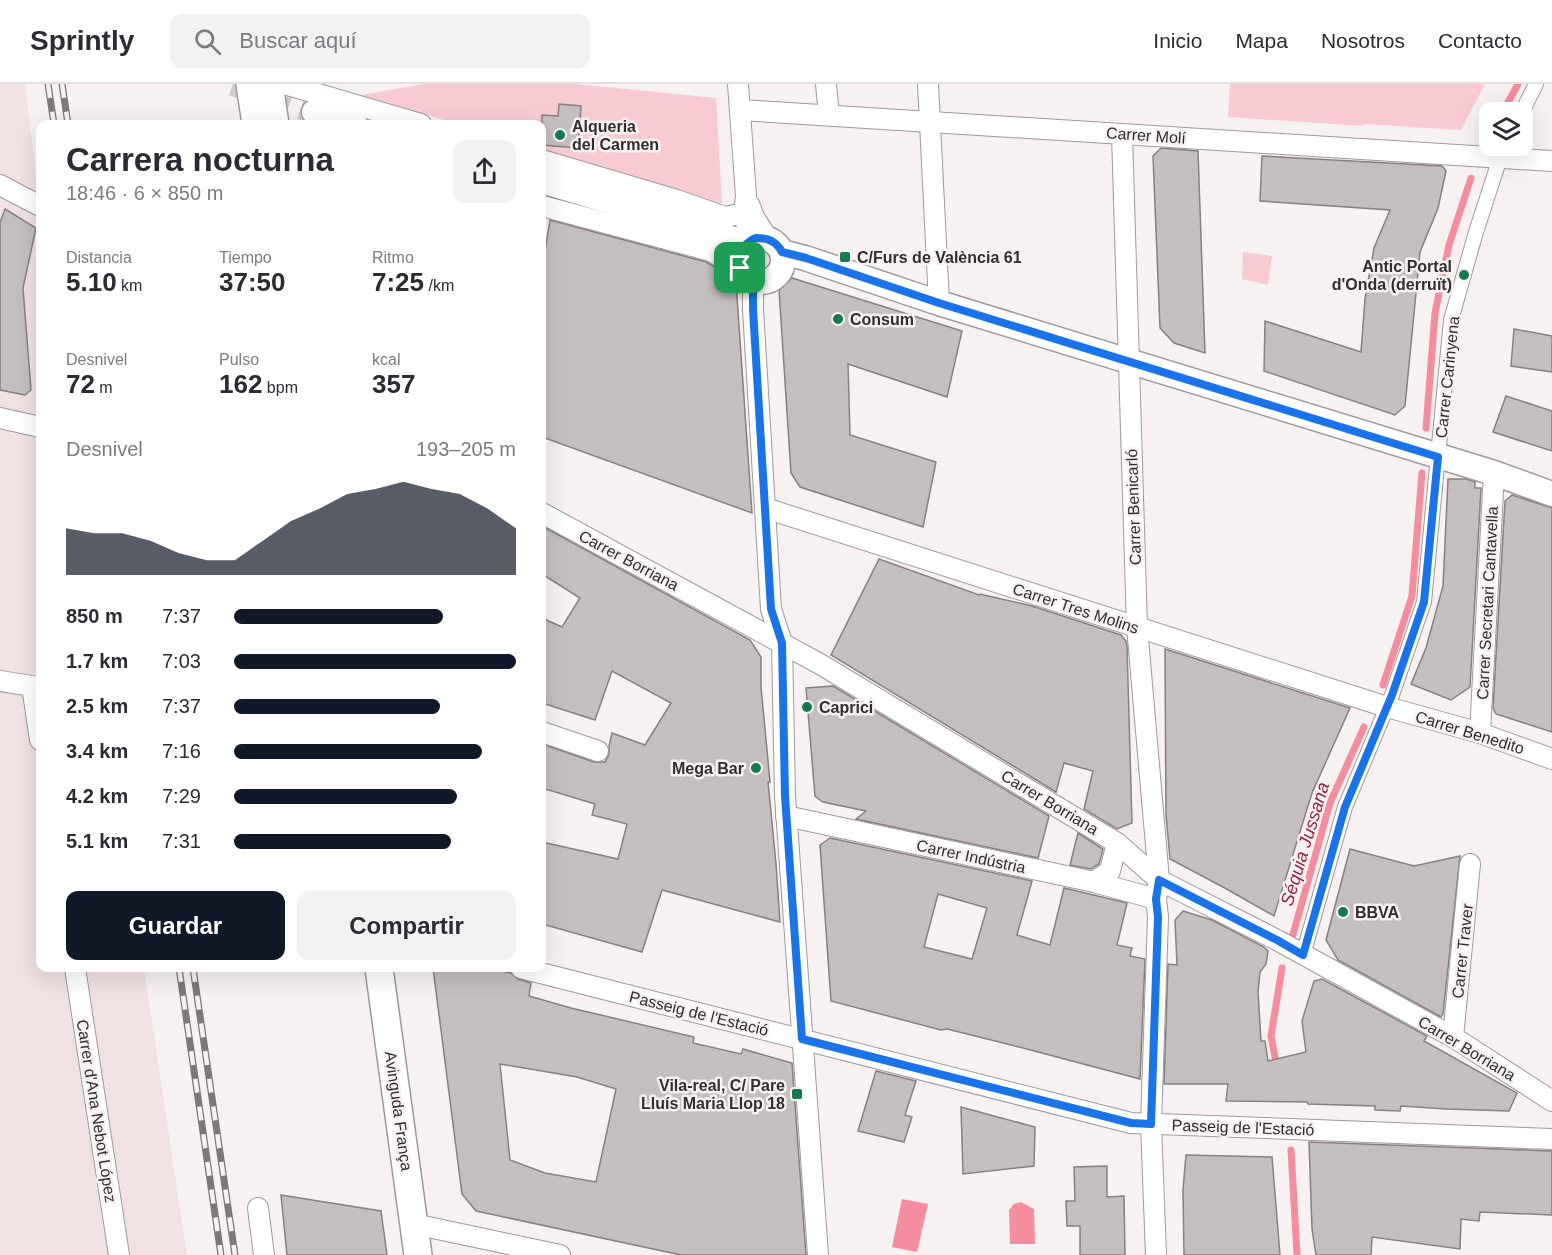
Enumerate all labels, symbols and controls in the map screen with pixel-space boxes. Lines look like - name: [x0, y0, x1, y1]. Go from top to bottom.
- search box: [170, 14, 590, 68]
- text: Sprintly: [30, 25, 134, 56]
- icon: search: [191, 25, 224, 58]
- text: Buscar aquí: [239, 28, 357, 53]
- text: Inicio: [1153, 29, 1202, 52]
- text: Mapa: [1235, 29, 1288, 52]
- text: Nosotros: [1321, 29, 1405, 52]
- text: Contacto: [1438, 29, 1522, 52]
- map controls: [1479, 102, 1533, 156]
- button: layers: [1479, 102, 1533, 156]
- place label: Alqueria del Carmen: [572, 118, 659, 153]
- street label: Carrer Molí: [1105, 124, 1187, 147]
- marker: Alqueria del Carmen: [553, 128, 567, 142]
- button: share: [453, 140, 516, 203]
- text: Carrera nocturna: [66, 141, 334, 178]
- text: 18:46 · 6 × 850 m: [66, 182, 223, 204]
- pin: [714, 242, 765, 293]
- text: Distancia: [66, 249, 132, 266]
- text: Tiempo: [219, 249, 272, 266]
- text: Ritmo: [372, 249, 414, 266]
- place label: C/Furs de València 61: [857, 249, 1022, 266]
- marker: C/Furs de València 61: [838, 250, 852, 264]
- icon: arrive: [723, 251, 756, 284]
- place label: Antic Portal d'Onda (derruït): [1332, 258, 1452, 293]
- text: 5.10: [66, 267, 117, 297]
- text: 37:50: [219, 267, 286, 297]
- text: 7:25: [372, 267, 424, 297]
- marker: Antic Portal d'Onda (derruït): [1457, 268, 1471, 282]
- text: km: [117, 277, 142, 294]
- text: /km: [424, 277, 454, 294]
- place label: Consum: [850, 311, 914, 328]
- marker: Consum: [831, 312, 845, 326]
- street label: Carrer Carinyena: [1433, 315, 1462, 439]
- text: Desnivel: [66, 351, 127, 368]
- text: Pulso: [219, 351, 259, 368]
- text: kcal: [372, 351, 400, 368]
- text: 72: [66, 369, 95, 399]
- text: 162: [219, 369, 262, 399]
- text: 357: [372, 369, 415, 399]
- text: m: [95, 379, 113, 396]
- text: bpm: [262, 379, 298, 396]
- text: Desnivel: [66, 438, 143, 460]
- text: 193–205 m: [416, 438, 516, 460]
- street label: Carrer Benicarló: [1123, 448, 1144, 565]
- street label: Carrer Secretari Cantavella: [1474, 506, 1501, 700]
- street label: Carrer Borriana: [576, 527, 682, 594]
- street label: Carrer Tres Molins: [1011, 580, 1141, 637]
- text: 850 m: [66, 605, 123, 627]
- text: 7:37: [162, 605, 201, 627]
- text: 1.7 km: [66, 650, 128, 672]
- text: 7:03: [162, 650, 201, 672]
- text: 2.5 km: [66, 695, 128, 717]
- text: 7:37: [162, 695, 201, 717]
- place label: Caprici: [819, 699, 873, 716]
- marker: Caprici: [800, 700, 814, 714]
- street label: Carrer Benedito: [1413, 708, 1526, 757]
- text: 3.4 km: [66, 740, 128, 762]
- text: 7:16: [162, 740, 201, 762]
- place label: Mega Bar: [672, 760, 744, 777]
- marker: Mega Bar: [749, 761, 763, 775]
- street label: Carrer Borriana: [998, 767, 1101, 838]
- water label: Séquia Jussana: [1277, 780, 1333, 908]
- text: 4.2 km: [66, 785, 128, 807]
- text: 7:29: [162, 785, 201, 807]
- text: 5.1 km: [66, 830, 128, 852]
- text: 7:31: [162, 830, 201, 852]
- street label: Carrer Indústria: [915, 837, 1027, 876]
- button: Guardar: [66, 891, 285, 960]
- button: Compartir: [297, 891, 516, 960]
- street label: Carrer Traver: [1449, 902, 1476, 999]
- place label: BBVA: [1355, 904, 1400, 921]
- marker: BBVA: [1336, 905, 1350, 919]
- street label: Passeig de l'Estació: [628, 988, 770, 1039]
- street label: Carrer Borriana: [1415, 1013, 1518, 1084]
- street label: Carrer d'Ana Nebot López: [74, 1018, 119, 1204]
- street label: Avinguda França: [382, 1050, 415, 1172]
- place label: Vila-real, C/ Pare Lluís Maria Llop 18: [641, 1077, 785, 1112]
- marker: Vila-real, C/ Pare Lluís Maria Llop 18: [790, 1087, 804, 1101]
- street label: Passeig de l'Estació: [1171, 1117, 1315, 1138]

